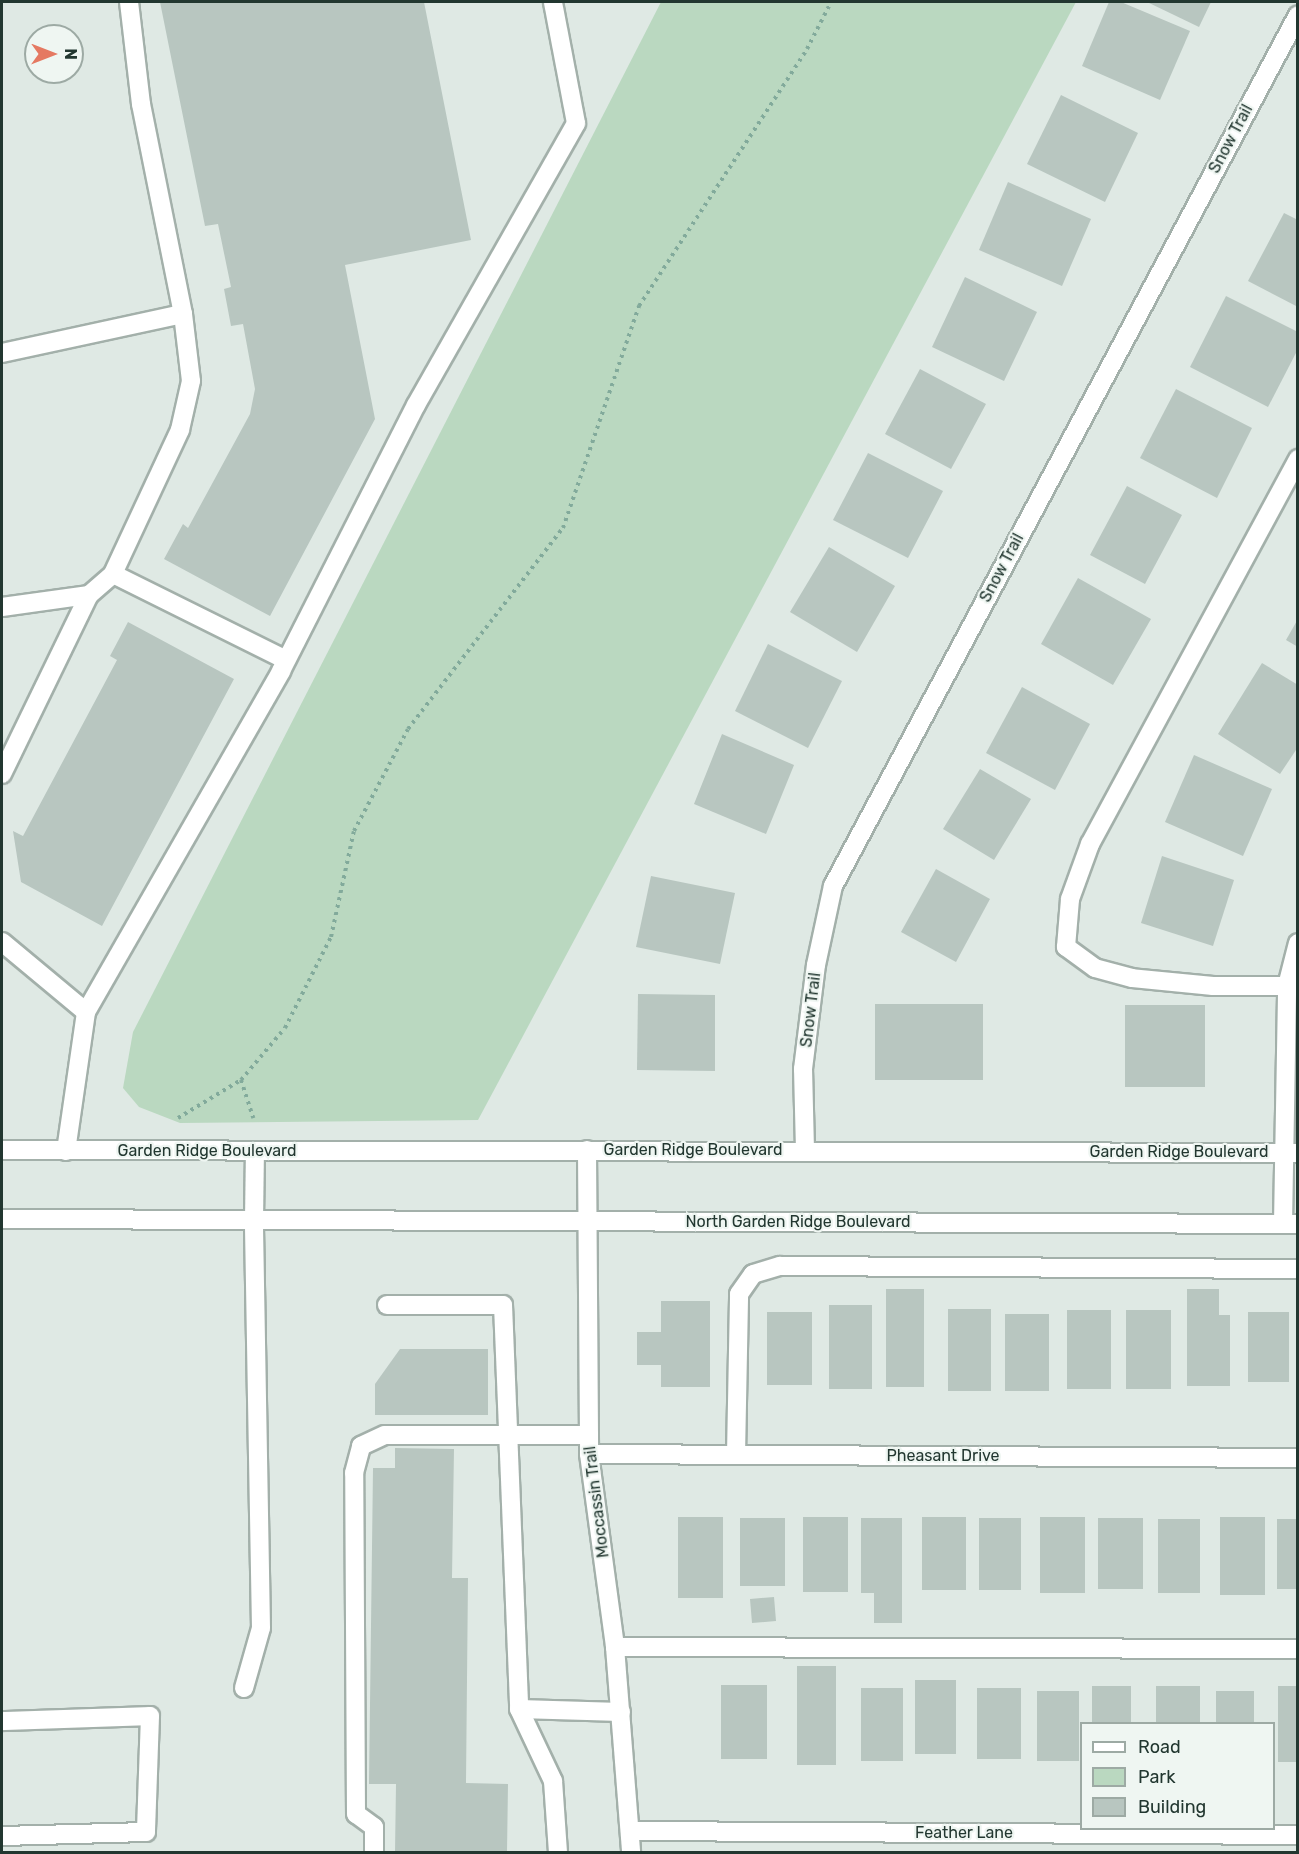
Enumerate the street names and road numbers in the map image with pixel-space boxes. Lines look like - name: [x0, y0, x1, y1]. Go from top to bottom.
- street label: Snow Trail: [1205, 101, 1257, 177]
- street label: Snow Trail: [976, 530, 1028, 606]
- street label: Snow Trail: [797, 971, 825, 1049]
- street label: Garden Ridge Boulevard: [604, 1140, 782, 1160]
- street label: Garden Ridge Boulevard: [118, 1141, 296, 1161]
- street label: Garden Ridge Boulevard: [1090, 1142, 1268, 1162]
- street label: North Garden Ridge Boulevard: [685, 1212, 911, 1232]
- street label: Moccassin Trail: [581, 1445, 613, 1559]
- street label: Pheasant Drive: [886, 1446, 1000, 1466]
- street label: Feather Lane: [915, 1823, 1013, 1843]

